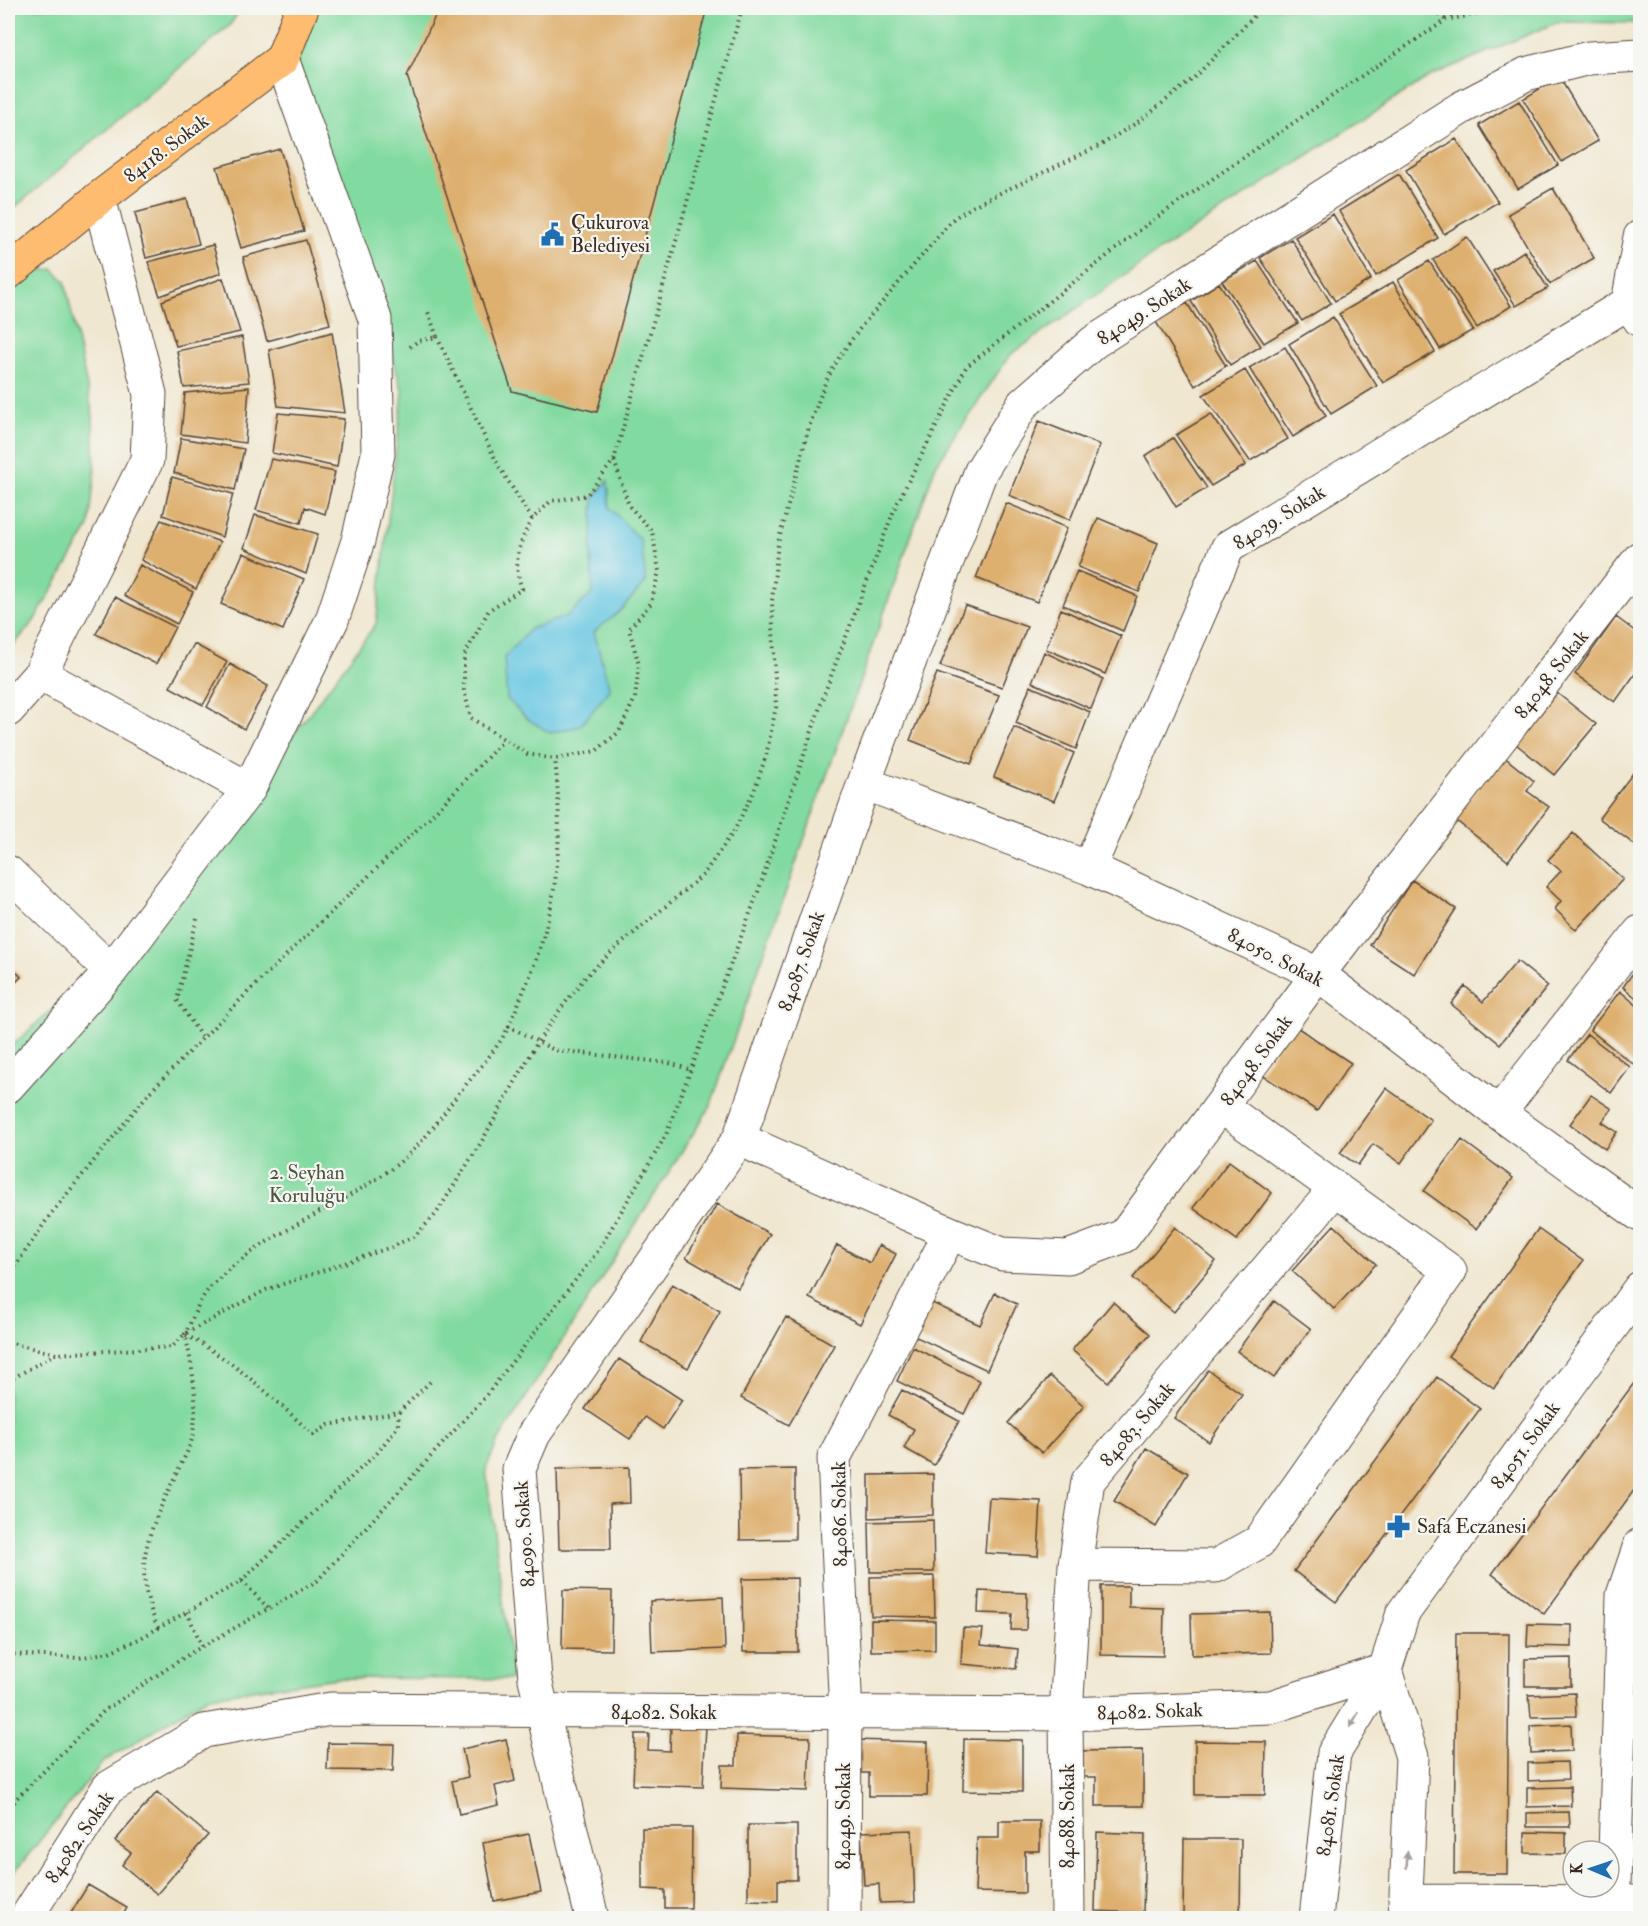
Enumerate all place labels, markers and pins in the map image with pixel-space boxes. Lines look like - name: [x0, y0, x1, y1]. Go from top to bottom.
- place label: Çukurova Belediyesi: [571, 210, 650, 258]
- public building icon: Çukurova Belediyesi: [540, 221, 566, 247]
- pharmacy icon: Safa Eczanesi: [1386, 1513, 1412, 1539]
- place label: Safa Eczanesi: [1417, 1514, 1526, 1539]

